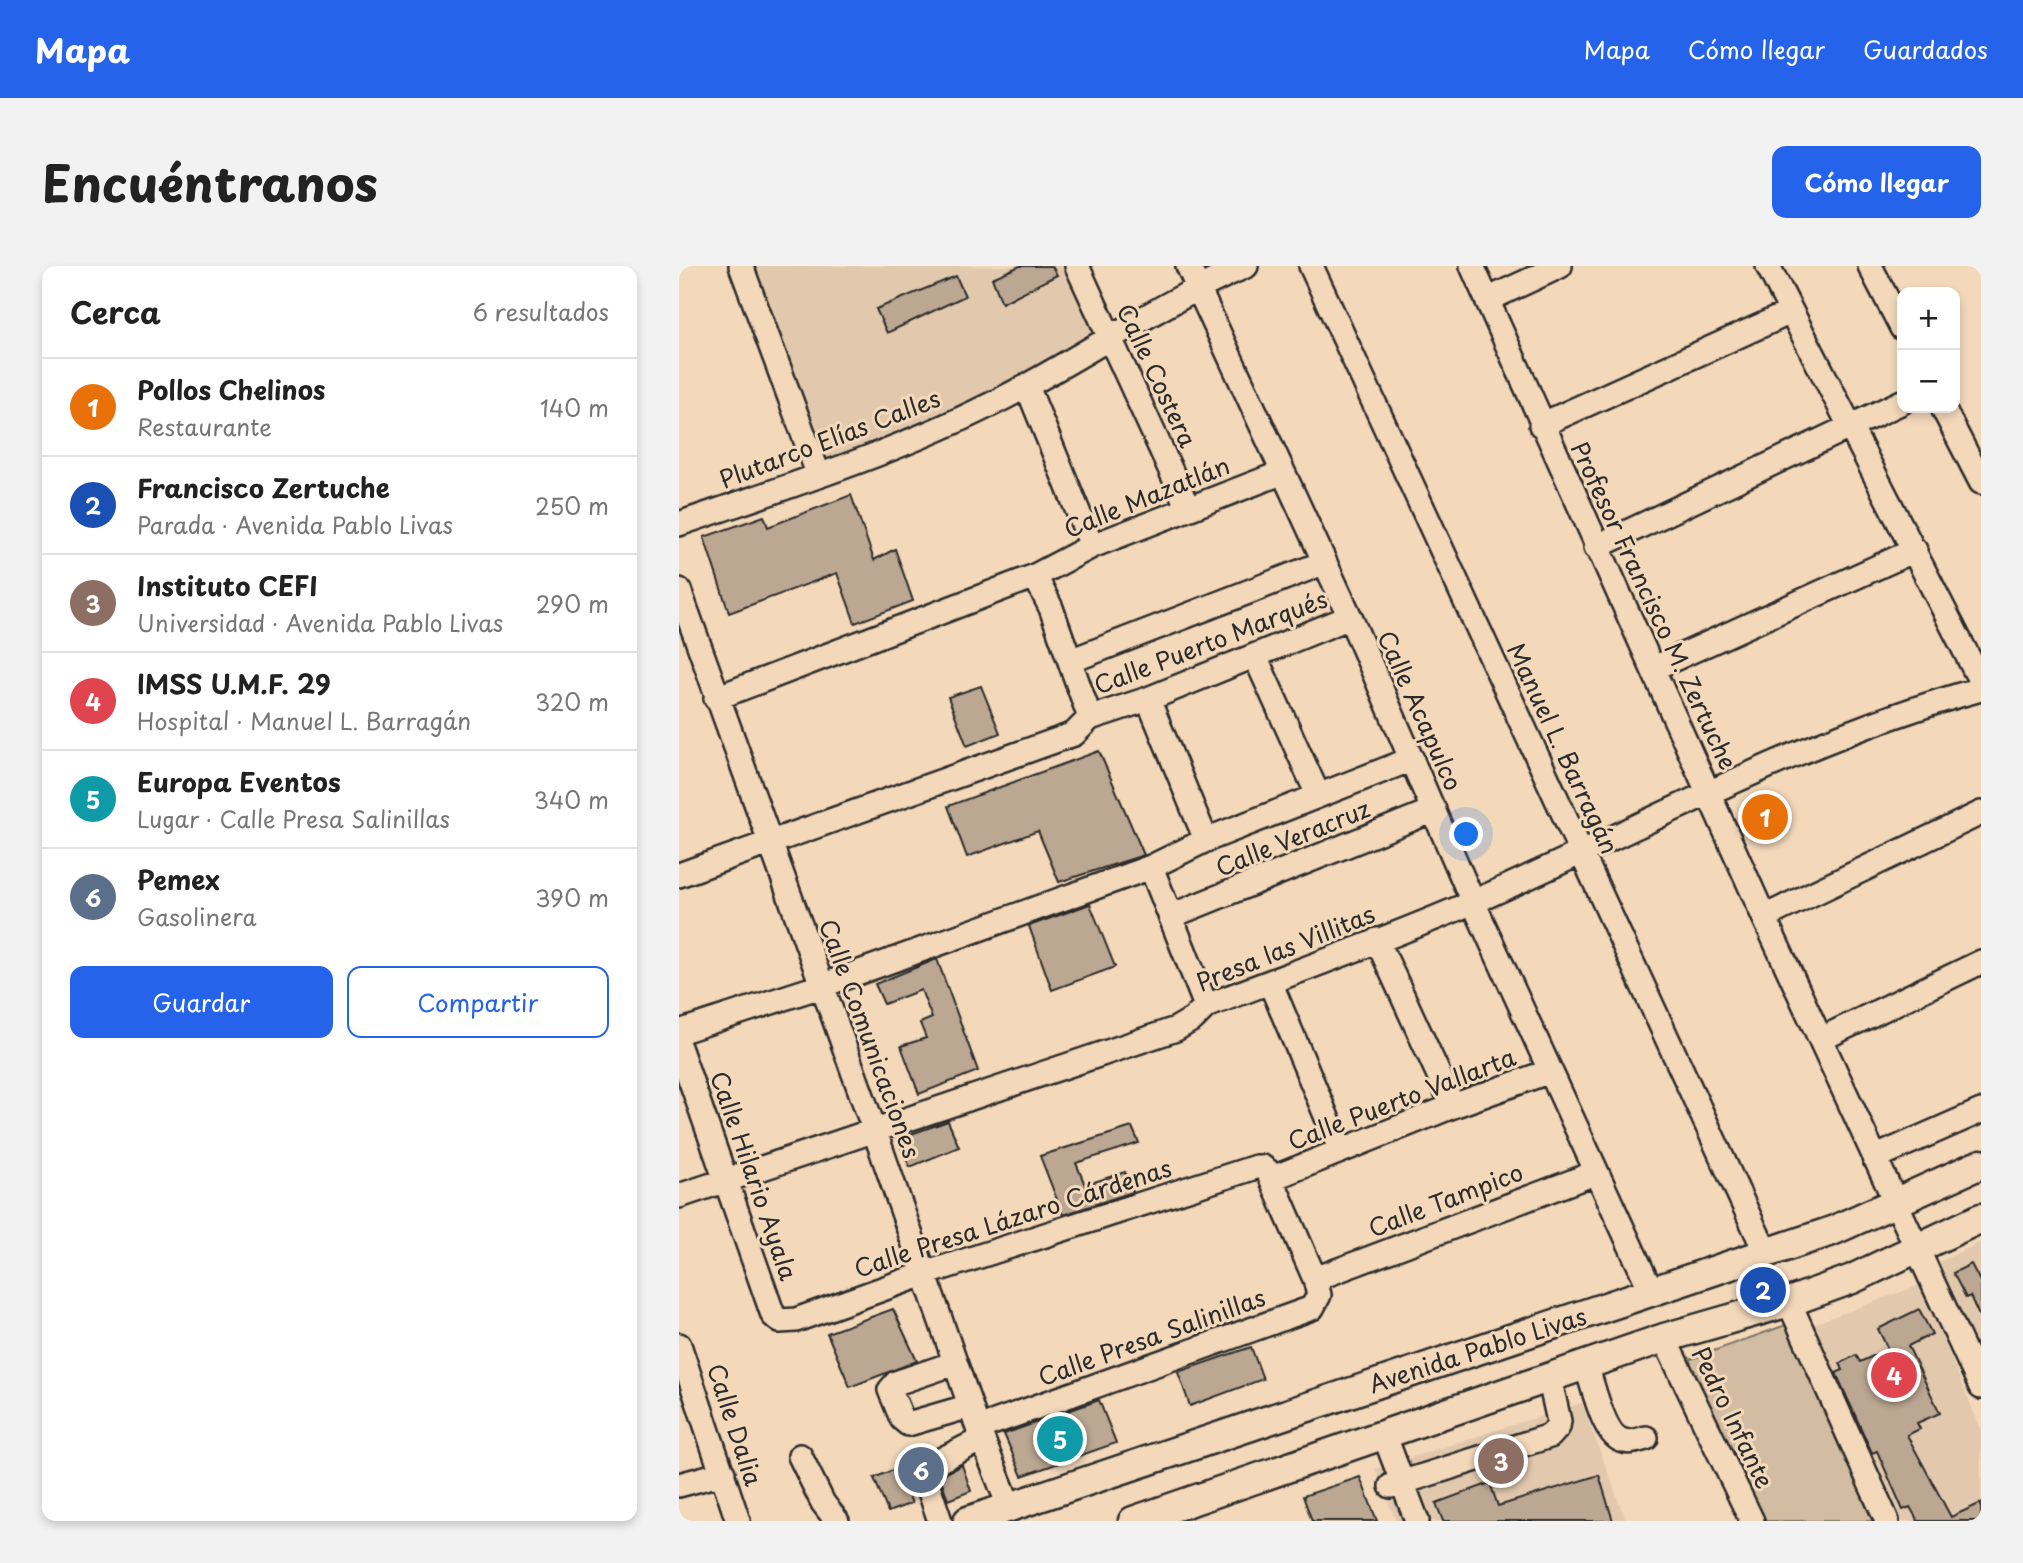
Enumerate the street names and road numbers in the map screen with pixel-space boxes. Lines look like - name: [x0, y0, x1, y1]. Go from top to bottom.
- street label: Calle Costera: [1109, 297, 1207, 453]
- street label: Plutarco Elías Calles: [713, 379, 945, 497]
- street label: Profesor Francisco M. Zertuche: [1563, 435, 1747, 775]
- street label: Calle Mazatlán: [1058, 446, 1235, 546]
- street label: Calle Puerto Marqués: [1088, 580, 1332, 702]
- street label: Calle Acapulco: [1369, 624, 1472, 796]
- street label: Manuel L. Barragán: [1499, 637, 1629, 860]
- street label: Calle Veracruz: [1210, 790, 1375, 884]
- street label: Presa las Villitas: [1191, 895, 1380, 999]
- street label: Calle Comunicaciones: [811, 914, 931, 1163]
- street label: Calle Puerto Vallarta: [1282, 1038, 1520, 1158]
- street label: Calle Hilario Ayala: [702, 1066, 808, 1285]
- street label: Calle Presa Lázaro Cárdenas: [849, 1149, 1176, 1286]
- street label: Calle Tampico: [1363, 1153, 1528, 1245]
- street label: Calle Presa Salinillas: [1033, 1278, 1270, 1394]
- street label: Avenida Pablo Livas: [1364, 1297, 1591, 1401]
- street label: Pedro Infante: [1684, 1340, 1784, 1494]
- street label: Calle Dalia: [699, 1358, 773, 1491]

